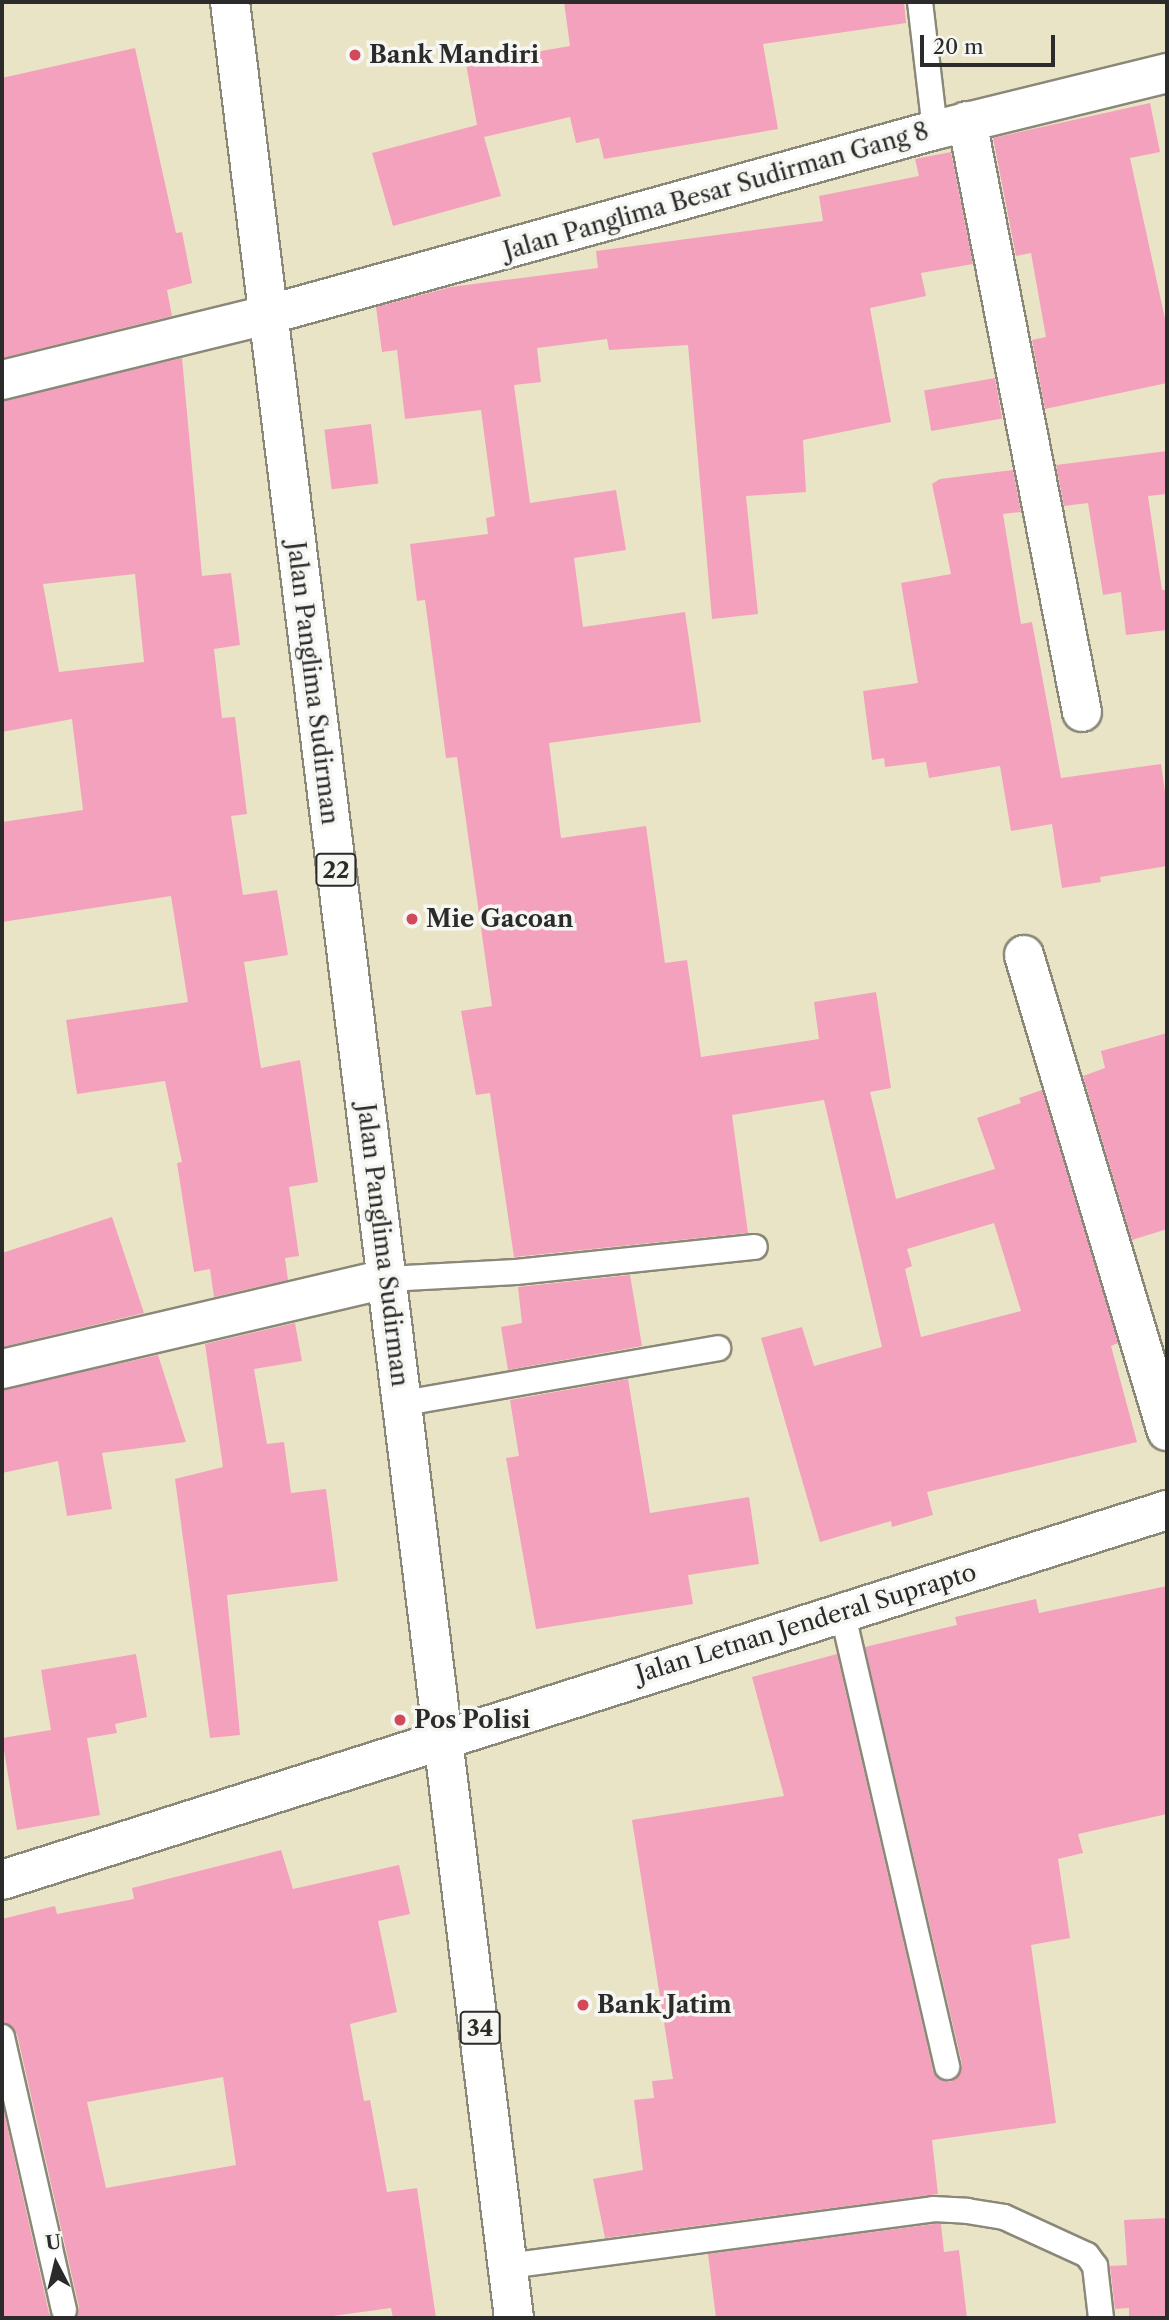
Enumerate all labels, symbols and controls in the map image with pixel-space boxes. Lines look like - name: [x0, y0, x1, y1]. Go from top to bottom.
- scale bar: [924, 21, 1059, 65]
- text: 20 m: [933, 34, 984, 59]
- place label: Bank Mandiri: [369, 41, 539, 69]
- marker: Bank Mandiri: [347, 47, 363, 63]
- street label: Jalan Panglima Besar Sudirman Gang 8: [500, 116, 932, 266]
- street label: Jalan Panglima Sudirman: [281, 540, 345, 826]
- road number: 22: [315, 850, 357, 890]
- place label: Mie Gacoan: [426, 905, 573, 933]
- marker: Mie Gacoan: [404, 911, 420, 927]
- street label: Jalan Panglima Sudirman: [351, 1102, 415, 1388]
- street label: Jalan Letnan Jenderal Suprapto: [632, 1557, 980, 1689]
- place label: Pos Polisi: [414, 1706, 530, 1734]
- marker: Pos Polisi: [392, 1712, 408, 1728]
- place label: Bank Jatim: [597, 1991, 732, 2019]
- marker: Bank Jatim: [575, 1997, 591, 2013]
- road number: 34: [459, 2008, 501, 2048]
- north arrow: [21, 2229, 91, 2299]
- text: U: [44, 2230, 62, 2255]

